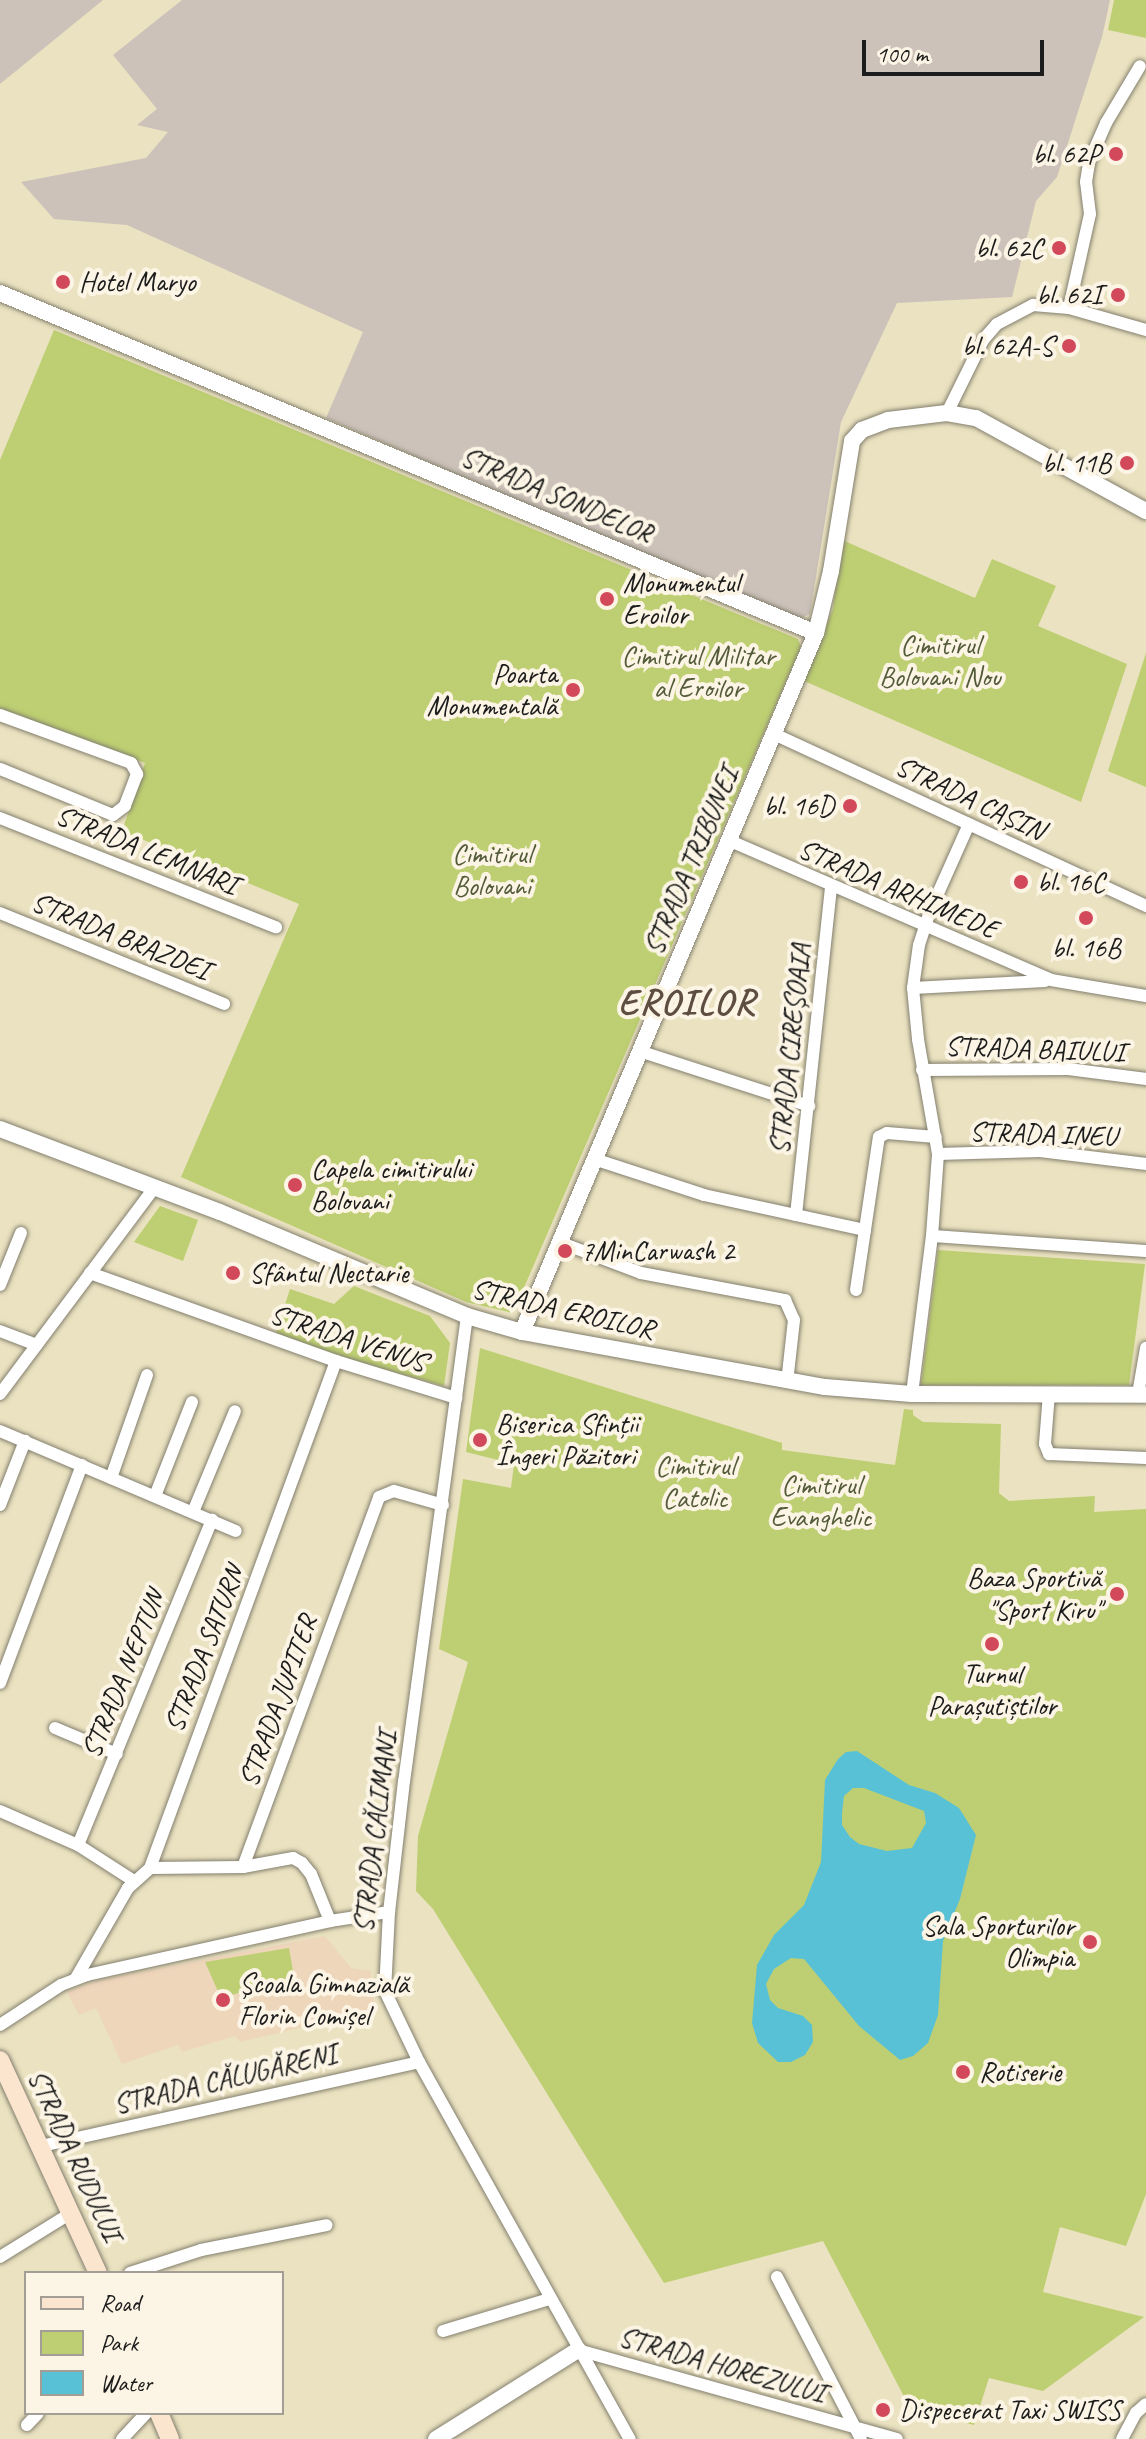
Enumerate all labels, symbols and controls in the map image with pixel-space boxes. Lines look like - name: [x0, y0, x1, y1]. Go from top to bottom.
- scale bar: [866, 24, 1048, 74]
- text: 100 m: [876, 39, 928, 69]
- place label: bl. 62P: [1033, 137, 1100, 171]
- marker: bl. 62P: [1107, 145, 1125, 163]
- place label: bl. 62C: [975, 231, 1043, 265]
- marker: bl. 62C: [1050, 239, 1068, 257]
- place label: Hotel Maryo: [79, 265, 196, 299]
- marker: Hotel Maryo: [54, 273, 72, 291]
- place label: bl. 62I: [1036, 278, 1102, 312]
- marker: bl. 62I: [1109, 286, 1127, 304]
- place label: bl. 62A-S: [962, 329, 1053, 363]
- marker: bl. 62A-S: [1060, 337, 1078, 355]
- street label: STRADA SONDELOR: [456, 439, 658, 551]
- place label: bl. 11B: [1042, 446, 1111, 480]
- marker: bl. 11B: [1118, 454, 1136, 472]
- place label: Monumentul Eroilor: [623, 566, 739, 632]
- marker: Monumentul Eroilor: [598, 590, 616, 608]
- park label: Cimitirul Bolovani Nou: [879, 628, 1001, 694]
- park label: Cimitirul Militar al Eroilor: [622, 639, 774, 705]
- place label: Poarta Monumentală: [427, 657, 557, 723]
- marker: Poarta Monumentală: [564, 681, 582, 699]
- street label: STRADA CAȘIN: [890, 749, 1050, 847]
- street label: STRADA TRIBUNEI: [636, 762, 746, 960]
- place label: bl. 16D: [763, 789, 834, 823]
- marker: bl. 16D: [841, 797, 859, 815]
- street label: STRADA LEMNARI: [51, 798, 243, 902]
- street label: STRADA ARHIMEDE: [793, 832, 1003, 946]
- park label: Cimitirul Bolovani: [452, 837, 532, 903]
- place label: bl. 16C: [1037, 865, 1105, 899]
- marker: bl. 16C: [1012, 873, 1030, 891]
- street label: STRADA BRAZDEI: [26, 885, 216, 987]
- marker: bl. 16B: [1077, 909, 1095, 927]
- place label: bl. 16B: [1052, 931, 1120, 965]
- street label: STRADA CIREȘOAIA: [762, 942, 818, 1156]
- district label: EROILOR: [619, 981, 755, 1025]
- street label: STRADA BAIULUI: [944, 1029, 1126, 1069]
- street label: STRADA INEU: [968, 1115, 1118, 1153]
- place label: Capela cimitirului Bolovani: [311, 1152, 472, 1218]
- marker: Capela cimitirului Bolovani: [286, 1176, 304, 1194]
- place label: 7MinCarwash 2: [581, 1234, 734, 1268]
- marker: 7MinCarwash 2: [556, 1242, 574, 1260]
- place label: Sfântul Nectarie: [249, 1256, 408, 1290]
- marker: Sfântul Nectarie: [224, 1264, 242, 1282]
- street label: STRADA EROILOR: [469, 1272, 657, 1346]
- street label: STRADA VENUS: [265, 1297, 431, 1379]
- place label: Biserica Sfinții Îngeri Păzitori: [496, 1407, 638, 1473]
- marker: Biserica Sfinții Îngeri Păzitori: [471, 1431, 489, 1449]
- park label: Cimitirul Catolic: [655, 1449, 735, 1515]
- park label: Cimitirul Evanghelic: [771, 1468, 871, 1534]
- street label: STRADA SATURN: [157, 1561, 251, 1737]
- place label: Baza Sportivă "Sport Kiru": [967, 1561, 1101, 1627]
- street label: STRADA NEPTUN: [74, 1584, 172, 1764]
- marker: Baza Sportivă "Sport Kiru": [1108, 1585, 1126, 1603]
- street label: STRADA JUPITER: [231, 1611, 325, 1791]
- marker: Turnul Parașutiștilor: [983, 1635, 1001, 1653]
- place label: Turnul Parașutiștilor: [928, 1657, 1056, 1723]
- street label: STRADA CĂLIMANI: [346, 1730, 404, 1934]
- place label: Sala Sporturilor Olimpia: [922, 1909, 1074, 1975]
- marker: Sala Sporturilor Olimpia: [1081, 1933, 1099, 1951]
- place label: Școala Gimnazială Florin Comișel: [239, 1967, 409, 2033]
- marker: Școala Gimnazială Florin Comișel: [214, 1991, 232, 2009]
- street label: STRADA CĂLUGĂRENI: [110, 2037, 340, 2121]
- place label: Rotiserie: [979, 2055, 1061, 2089]
- marker: Rotiserie: [954, 2063, 972, 2081]
- street label: STRADA RUDULUI: [21, 2064, 129, 2246]
- legend: [24, 2271, 284, 2415]
- text: Road: [100, 2288, 140, 2318]
- street label: STRADA HOREZULUI: [615, 2319, 829, 2411]
- text: Park: [100, 2328, 138, 2358]
- text: Water: [100, 2368, 152, 2398]
- place label: Dispecerat Taxi SWISS: [899, 2393, 1124, 2427]
- marker: Dispecerat Taxi SWISS: [874, 2401, 892, 2419]

